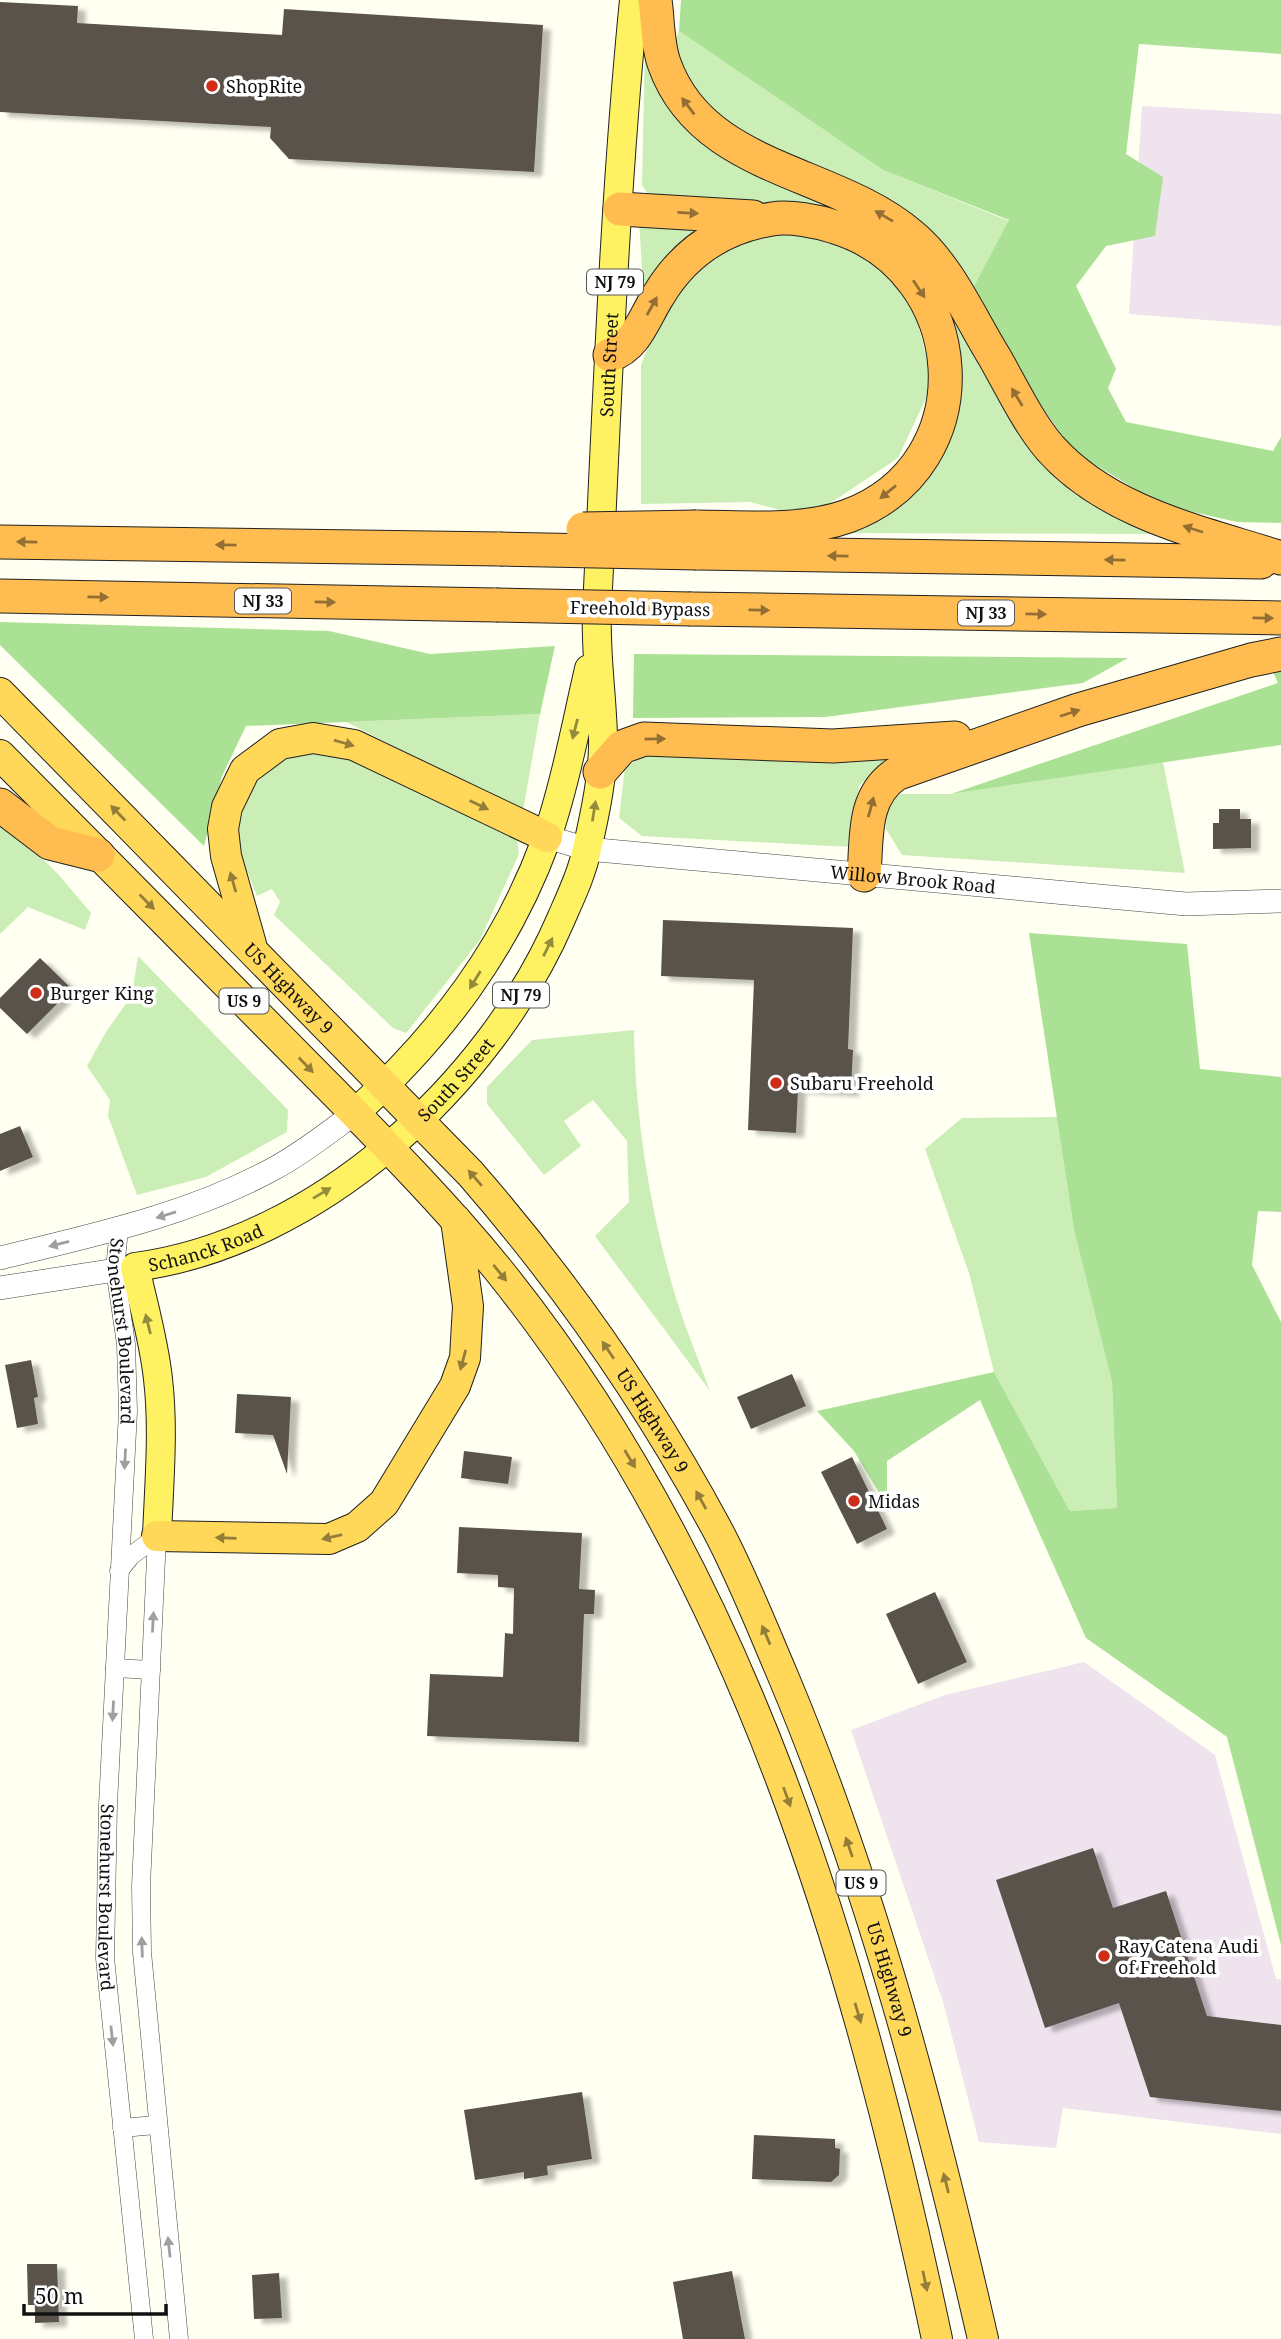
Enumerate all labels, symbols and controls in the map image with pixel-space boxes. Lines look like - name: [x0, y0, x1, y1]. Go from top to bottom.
- place label: ShopRite: [226, 74, 302, 98]
- marker: ShopRite: [204, 78, 220, 94]
- one-way arrow: [680, 97, 695, 115]
- one-way arrow: [677, 208, 699, 219]
- one-way arrow: [874, 209, 893, 222]
- road number: NJ 79: [587, 270, 643, 294]
- one-way arrow: [913, 279, 926, 299]
- one-way arrow: [646, 296, 658, 315]
- street label: South Street: [594, 312, 623, 417]
- one-way arrow: [1011, 387, 1023, 406]
- one-way arrow: [880, 485, 898, 500]
- one-way arrow: [1182, 523, 1203, 534]
- one-way arrow: [16, 536, 38, 548]
- one-way arrow: [215, 539, 237, 551]
- one-way arrow: [827, 550, 849, 561]
- one-way arrow: [1104, 554, 1126, 566]
- road number: NJ 33: [235, 588, 291, 614]
- one-way arrow: [87, 592, 109, 603]
- street label: Freehold Bypass: [570, 595, 710, 621]
- one-way arrow: [314, 596, 336, 607]
- road number: NJ 33: [958, 600, 1014, 626]
- one-way arrow: [749, 604, 771, 616]
- one-way arrow: [1025, 608, 1047, 619]
- one-way arrow: [1252, 612, 1274, 623]
- one-way arrow: [1059, 707, 1080, 717]
- one-way arrow: [569, 718, 580, 740]
- one-way arrow: [644, 733, 666, 745]
- one-way arrow: [334, 738, 355, 748]
- one-way arrow: [867, 797, 877, 818]
- one-way arrow: [469, 799, 489, 810]
- one-way arrow: [589, 800, 600, 822]
- one-way arrow: [109, 804, 126, 821]
- street label: Willow Brook Road: [829, 859, 997, 898]
- one-way arrow: [228, 872, 238, 893]
- one-way arrow: [138, 894, 155, 910]
- street label: US Highway 9: [239, 937, 339, 1039]
- one-way arrow: [542, 937, 554, 957]
- one-way arrow: [468, 971, 481, 990]
- place label: Burger King: [50, 981, 154, 1005]
- road number: NJ 79: [493, 982, 549, 1007]
- marker: Burger King: [28, 985, 44, 1001]
- road number: US 9: [219, 988, 268, 1014]
- street label: South Street: [412, 1033, 499, 1127]
- one-way arrow: [298, 1056, 315, 1073]
- place label: Subaru Freehold: [790, 1071, 934, 1095]
- marker: Subaru Freehold: [768, 1075, 784, 1091]
- one-way arrow: [468, 1170, 483, 1187]
- one-way arrow: [312, 1187, 331, 1200]
- one-way arrow: [155, 1210, 176, 1220]
- street label: Schanck Road: [146, 1218, 267, 1277]
- street label: Stonehurst Boulevard: [103, 1237, 140, 1425]
- one-way arrow: [48, 1239, 70, 1250]
- one-way arrow: [492, 1264, 507, 1281]
- one-way arrow: [142, 1313, 153, 1335]
- one-way arrow: [601, 1341, 615, 1359]
- one-way arrow: [457, 1350, 468, 1372]
- street label: US Highway 9: [611, 1364, 695, 1477]
- one-way arrow: [119, 1448, 130, 1470]
- one-way arrow: [623, 1450, 636, 1469]
- place label: Midas: [868, 1489, 920, 1513]
- one-way arrow: [695, 1490, 707, 1510]
- marker: Midas: [846, 1493, 862, 1509]
- one-way arrow: [320, 1532, 342, 1543]
- one-way arrow: [215, 1533, 237, 1544]
- one-way arrow: [147, 1611, 158, 1633]
- one-way arrow: [760, 1624, 771, 1645]
- one-way arrow: [107, 1700, 118, 1722]
- one-way arrow: [782, 1786, 793, 1807]
- street label: Stonehurst Boulevard: [93, 1804, 120, 1992]
- one-way arrow: [843, 1836, 854, 1857]
- road number: US 9: [836, 1870, 886, 1896]
- street label: US Highway 9: [861, 1919, 918, 2040]
- place label: Ray Catena Audi of Freehold: [1118, 1934, 1259, 1979]
- one-way arrow: [136, 1936, 148, 1958]
- marker: Ray Catena Audi of Freehold: [1096, 1948, 1112, 1964]
- one-way arrow: [854, 2002, 864, 2023]
- one-way arrow: [107, 2025, 118, 2047]
- one-way arrow: [940, 2172, 951, 2194]
- one-way arrow: [163, 2236, 174, 2258]
- one-way arrow: [919, 2270, 930, 2292]
- scale bar: [24, 2272, 166, 2316]
- text: 50 m: [35, 2282, 84, 2310]

